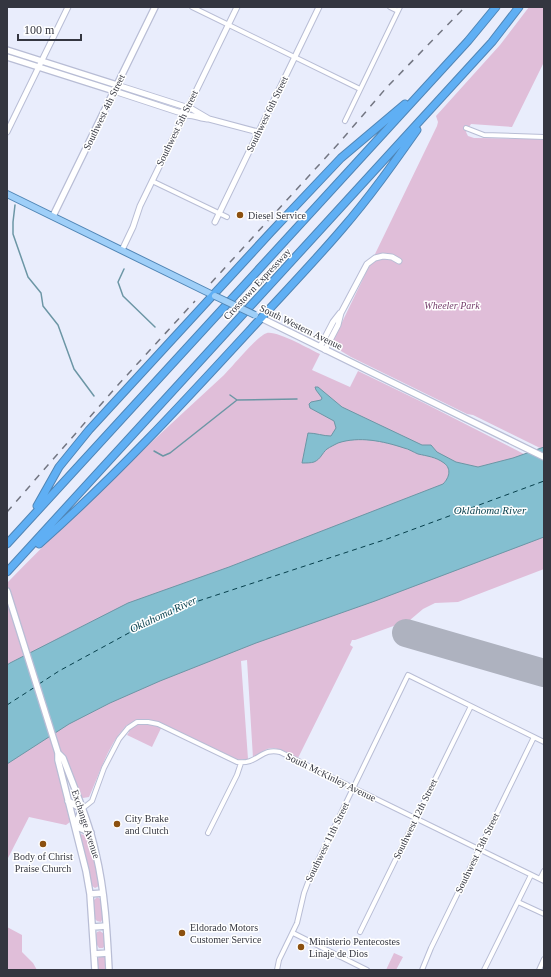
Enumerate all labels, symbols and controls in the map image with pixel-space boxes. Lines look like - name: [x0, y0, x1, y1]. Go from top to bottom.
- scale bar: [18, 16, 81, 42]
- text: 100 m: [24, 23, 55, 37]
- street label: Southwest 4th Street: [81, 72, 127, 152]
- street label: Southwest 6th Street: [244, 74, 290, 154]
- street label: Southwest 5th Street: [154, 88, 200, 168]
- marker: Diesel Service: [235, 210, 245, 220]
- place label: Diesel Service: [248, 210, 307, 221]
- street label: Crosstown Expressway: [221, 246, 293, 322]
- park label: Wheeler Park: [424, 300, 480, 311]
- street label: South Western Avenue: [258, 302, 345, 352]
- water label: Oklahoma River: [454, 504, 527, 516]
- water label: Oklahoma River: [128, 593, 199, 635]
- street label: South McKinley Avenue: [284, 750, 378, 804]
- street label: Southwest 12th Street: [391, 777, 439, 861]
- street label: Exchange Avenue: [70, 788, 102, 860]
- street label: Southwest 11th Street: [303, 800, 351, 884]
- street label: Southwest 13th Street: [453, 811, 501, 895]
- place label: City Brake and Clutch: [125, 813, 169, 836]
- marker: City Brake and Clutch: [112, 819, 122, 829]
- marker: Body of Christ Praise Church: [38, 839, 48, 849]
- place label: Body of Christ Praise Church: [13, 851, 73, 874]
- place label: Eldorado Motors Customer Service: [190, 922, 262, 945]
- marker: Eldorado Motors Customer Service: [177, 928, 187, 938]
- place label: Ministerio Pentecostes Linaje de Dios: [309, 936, 400, 959]
- marker: Ministerio Pentecostes Linaje de Dios: [296, 942, 306, 952]

